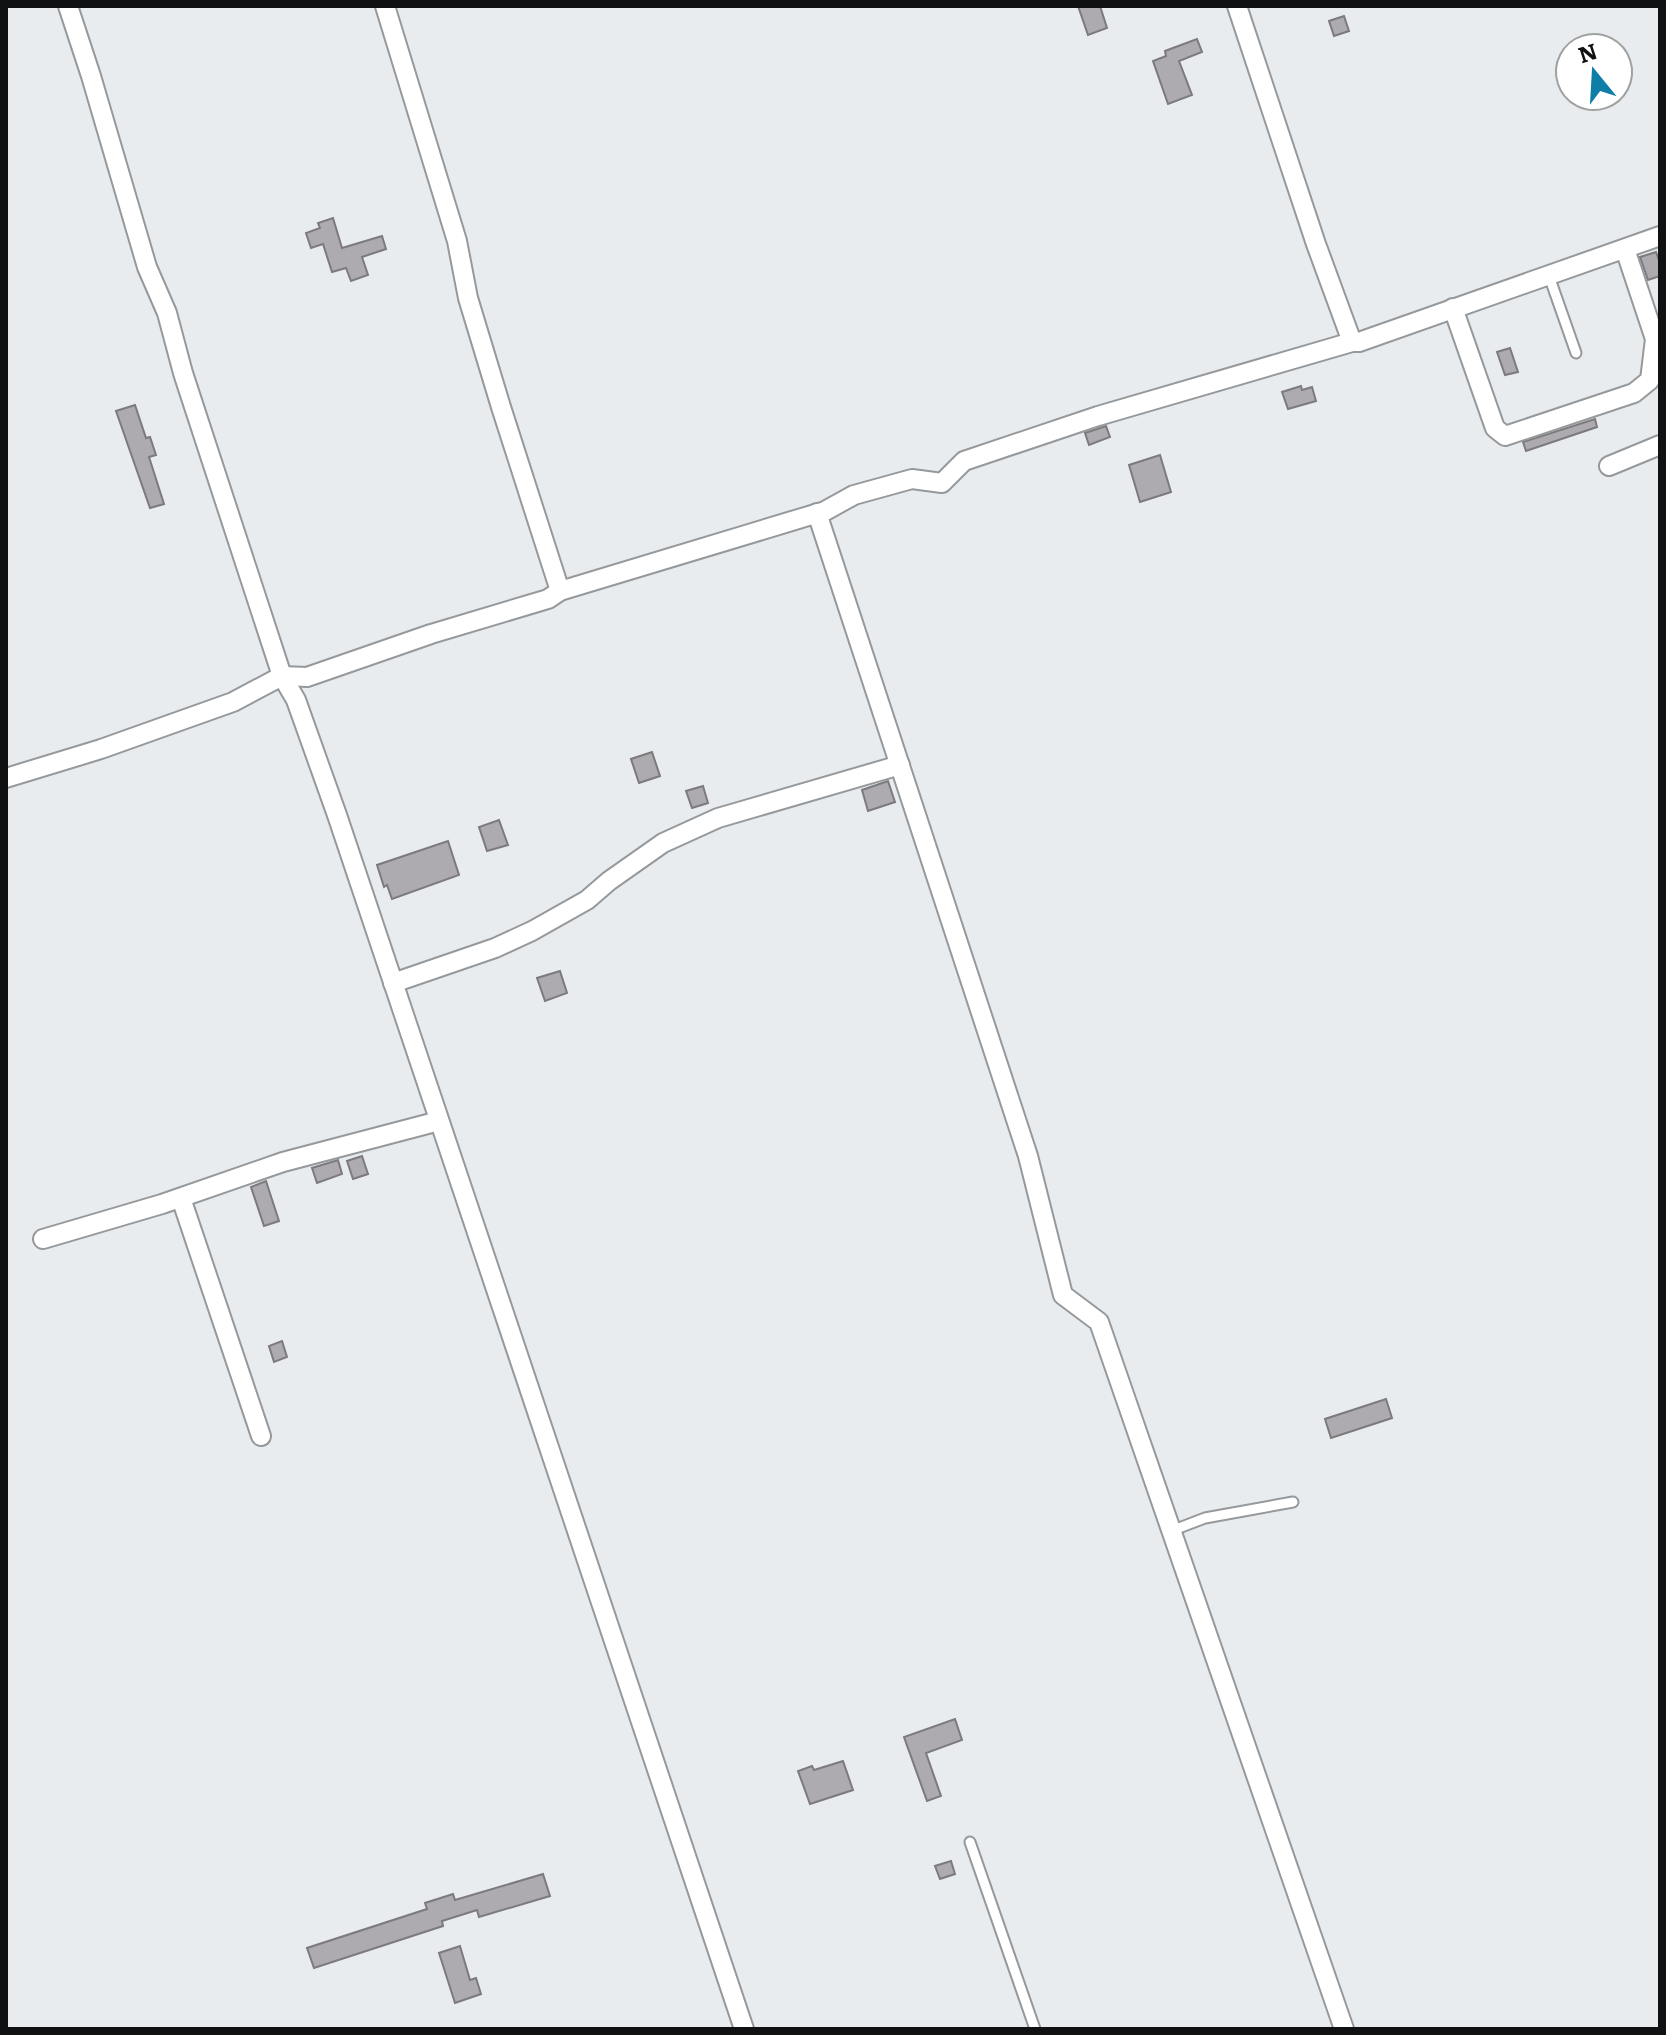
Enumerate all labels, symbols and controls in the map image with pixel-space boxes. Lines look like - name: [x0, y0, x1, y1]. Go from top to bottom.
- north arrow: [1554, 32, 1634, 112]
- text: N: [1573, 33, 1601, 70]

